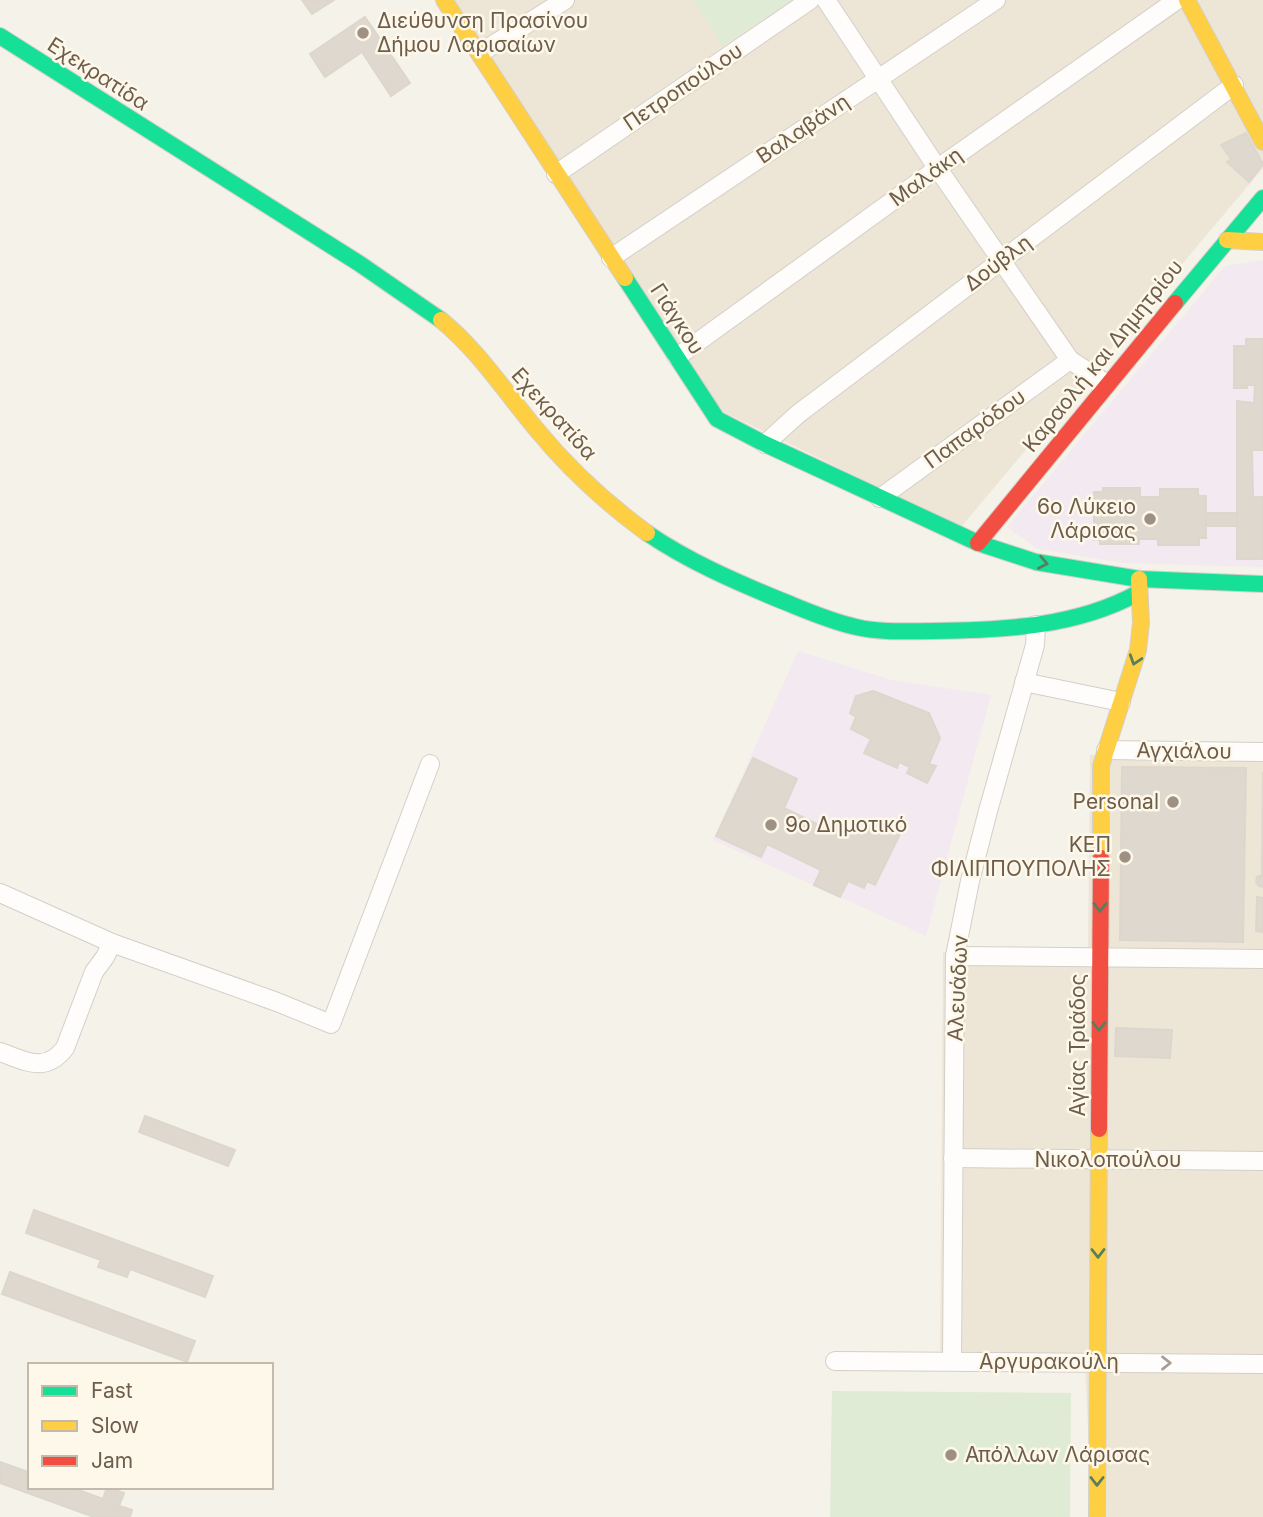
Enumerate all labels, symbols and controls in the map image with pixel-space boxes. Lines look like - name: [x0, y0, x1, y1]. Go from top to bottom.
- place label: Διεύθυνση Πρασίνου Δήμου Λαρισαίων: [377, 8, 588, 57]
- marker: Διεύθυνση Πρασίνου Δήμου Λαρισαίων: [355, 25, 371, 41]
- street label: Εχεκρατίδα: [43, 32, 154, 116]
- street label: Πετροπούλου: [618, 38, 747, 136]
- street label: Βαλαβάνη: [752, 88, 854, 169]
- street label: Μαλάκη: [884, 142, 967, 211]
- street label: Δούβλη: [959, 229, 1036, 296]
- street label: Καραολή και Δημητρίου: [1017, 254, 1188, 457]
- street label: Γιάγκου: [645, 278, 710, 359]
- street label: Εχεκρατίδα: [506, 362, 602, 465]
- street label: Παπαρόδου: [919, 384, 1030, 474]
- place label: 6ο Λύκειο Λάρισας: [1037, 494, 1136, 543]
- marker: 6ο Λύκειο Λάρισας: [1142, 511, 1158, 527]
- one-way arrow: [1037, 554, 1049, 569]
- one-way arrow: [1129, 653, 1143, 666]
- street label: Αγχιάλου: [1136, 737, 1232, 764]
- place label: Personal: [1073, 789, 1159, 814]
- marker: Personal: [1165, 794, 1181, 810]
- place label: 9ο Δημοτικό: [785, 812, 907, 837]
- marker: 9ο Δημοτικό: [763, 817, 779, 833]
- place label: ΚΕΠ ΦΙΛΙΠΠΟΥΠΟΛΗΣ: [930, 832, 1111, 881]
- marker: ΚΕΠ ΦΙΛΙΠΠΟΥΠΟΛΗΣ: [1117, 849, 1133, 865]
- one-way arrow: [1092, 902, 1108, 912]
- street label: Αλευάδων: [942, 934, 973, 1042]
- street label: Αγίας Τριάδος: [1065, 973, 1090, 1117]
- one-way arrow: [1091, 1021, 1107, 1032]
- street label: Νικολοπούλου: [1035, 1147, 1181, 1172]
- one-way arrow: [1090, 1249, 1106, 1259]
- street label: Αργυρακούλη: [979, 1349, 1119, 1374]
- one-way arrow: [1161, 1355, 1172, 1371]
- legend: [28, 1363, 273, 1489]
- text: Fast: [91, 1378, 133, 1403]
- text: Slow: [91, 1413, 139, 1438]
- place label: Απόλλων Λάρισας: [965, 1442, 1150, 1467]
- marker: Απόλλων Λάρισας: [943, 1447, 959, 1463]
- text: Jam: [91, 1448, 133, 1473]
- one-way arrow: [1089, 1476, 1105, 1487]

